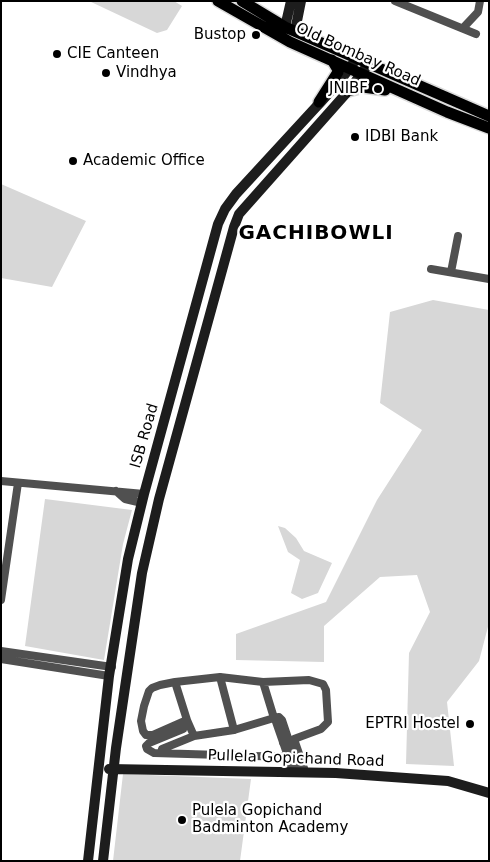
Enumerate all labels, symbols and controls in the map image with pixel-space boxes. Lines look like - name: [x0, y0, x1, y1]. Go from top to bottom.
- street label: Old Bombay Road: [293, 19, 423, 91]
- place label: Bustop: [194, 26, 246, 44]
- marker: Bustop: [250, 29, 262, 41]
- place label: CIE Canteen: [67, 45, 159, 63]
- marker: CIE Canteen: [51, 48, 63, 60]
- place label: Vindhya: [116, 64, 177, 82]
- marker: Vindhya: [100, 67, 112, 79]
- place label: JNIBF: [329, 80, 368, 98]
- marker: JNIBF: [372, 83, 384, 95]
- place label: IDBI Bank: [365, 128, 438, 146]
- marker: IDBI Bank: [349, 131, 361, 143]
- place label: Academic Office: [83, 152, 205, 170]
- marker: Academic Office: [67, 155, 79, 167]
- district label: GACHIBOWLI: [237, 222, 395, 246]
- street label: ISB Road: [127, 401, 163, 471]
- place label: EPTRI Hostel: [365, 715, 460, 733]
- marker: EPTRI Hostel: [464, 718, 476, 730]
- street label: Pullela Gopichand Road: [207, 747, 385, 771]
- place label: Pulela Gopichand Badminton Academy: [192, 802, 348, 837]
- marker: Pulela Gopichand Badminton Academy: [176, 814, 188, 826]

